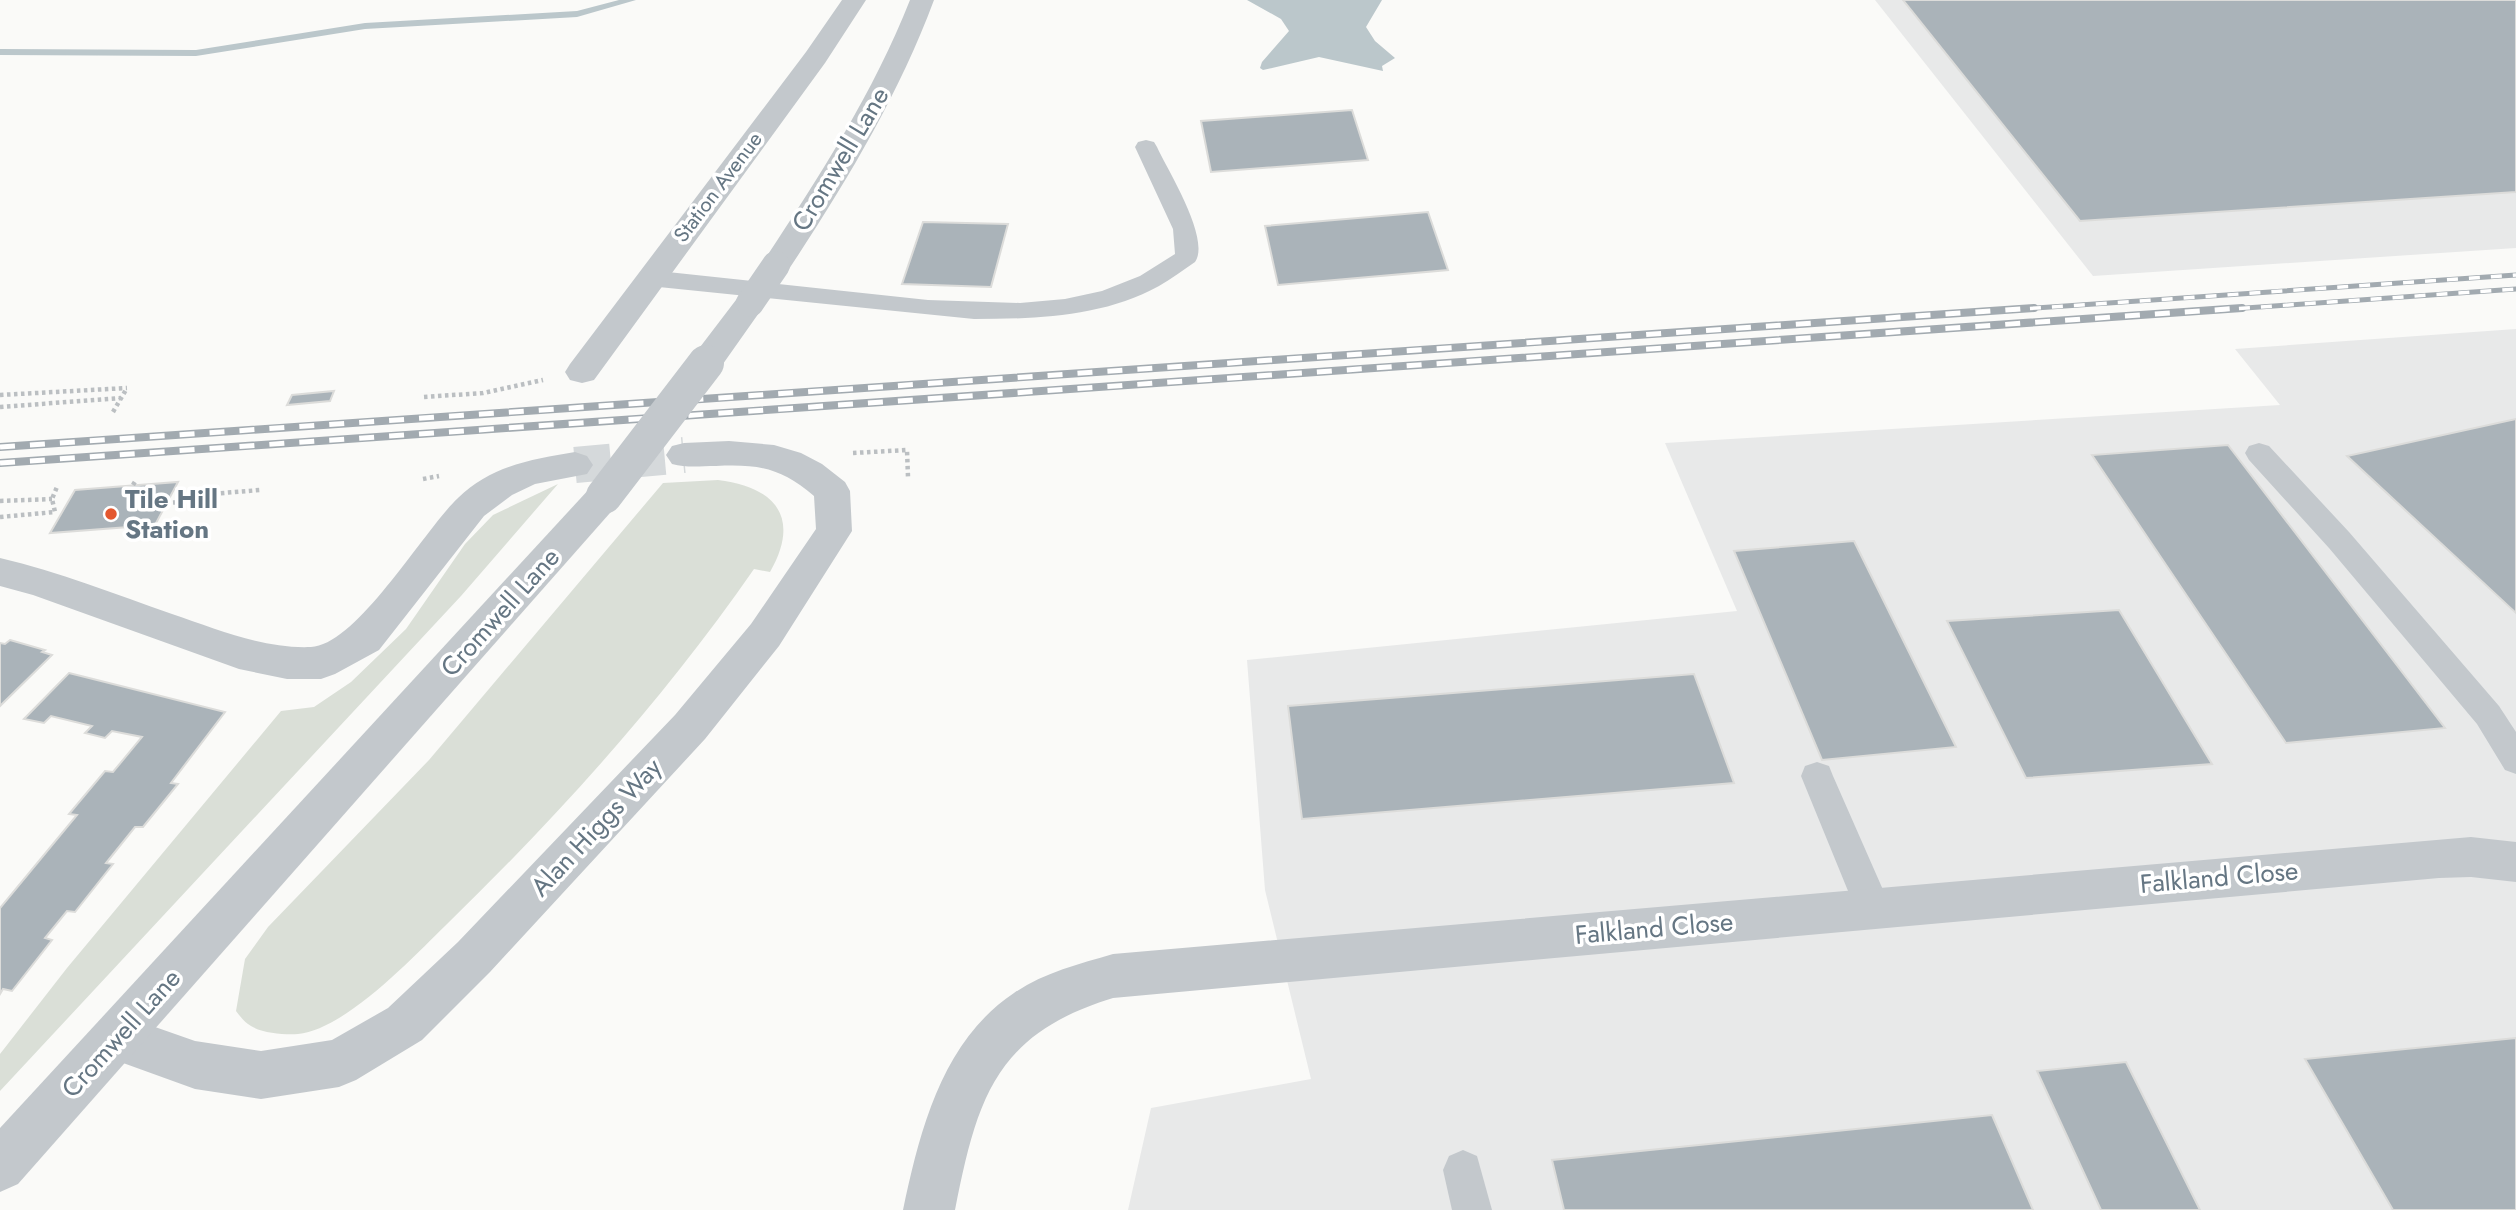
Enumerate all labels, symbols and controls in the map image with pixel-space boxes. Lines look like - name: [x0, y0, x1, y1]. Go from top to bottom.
- street label: Cromwell Lane: [782, 80, 898, 238]
- street label: Station Avenue: [666, 125, 770, 248]
- place label: Tile Hill Station: [125, 480, 218, 548]
- marker: Tile Hill Station: [103, 506, 119, 522]
- street label: Cromwell Lane: [432, 539, 568, 685]
- street label: Alan Higgs Way: [522, 749, 671, 905]
- street label: Falkland Close: [2138, 851, 2300, 903]
- street label: Falkland Close: [1573, 902, 1735, 954]
- street label: Cromwell Lane: [53, 960, 189, 1106]

